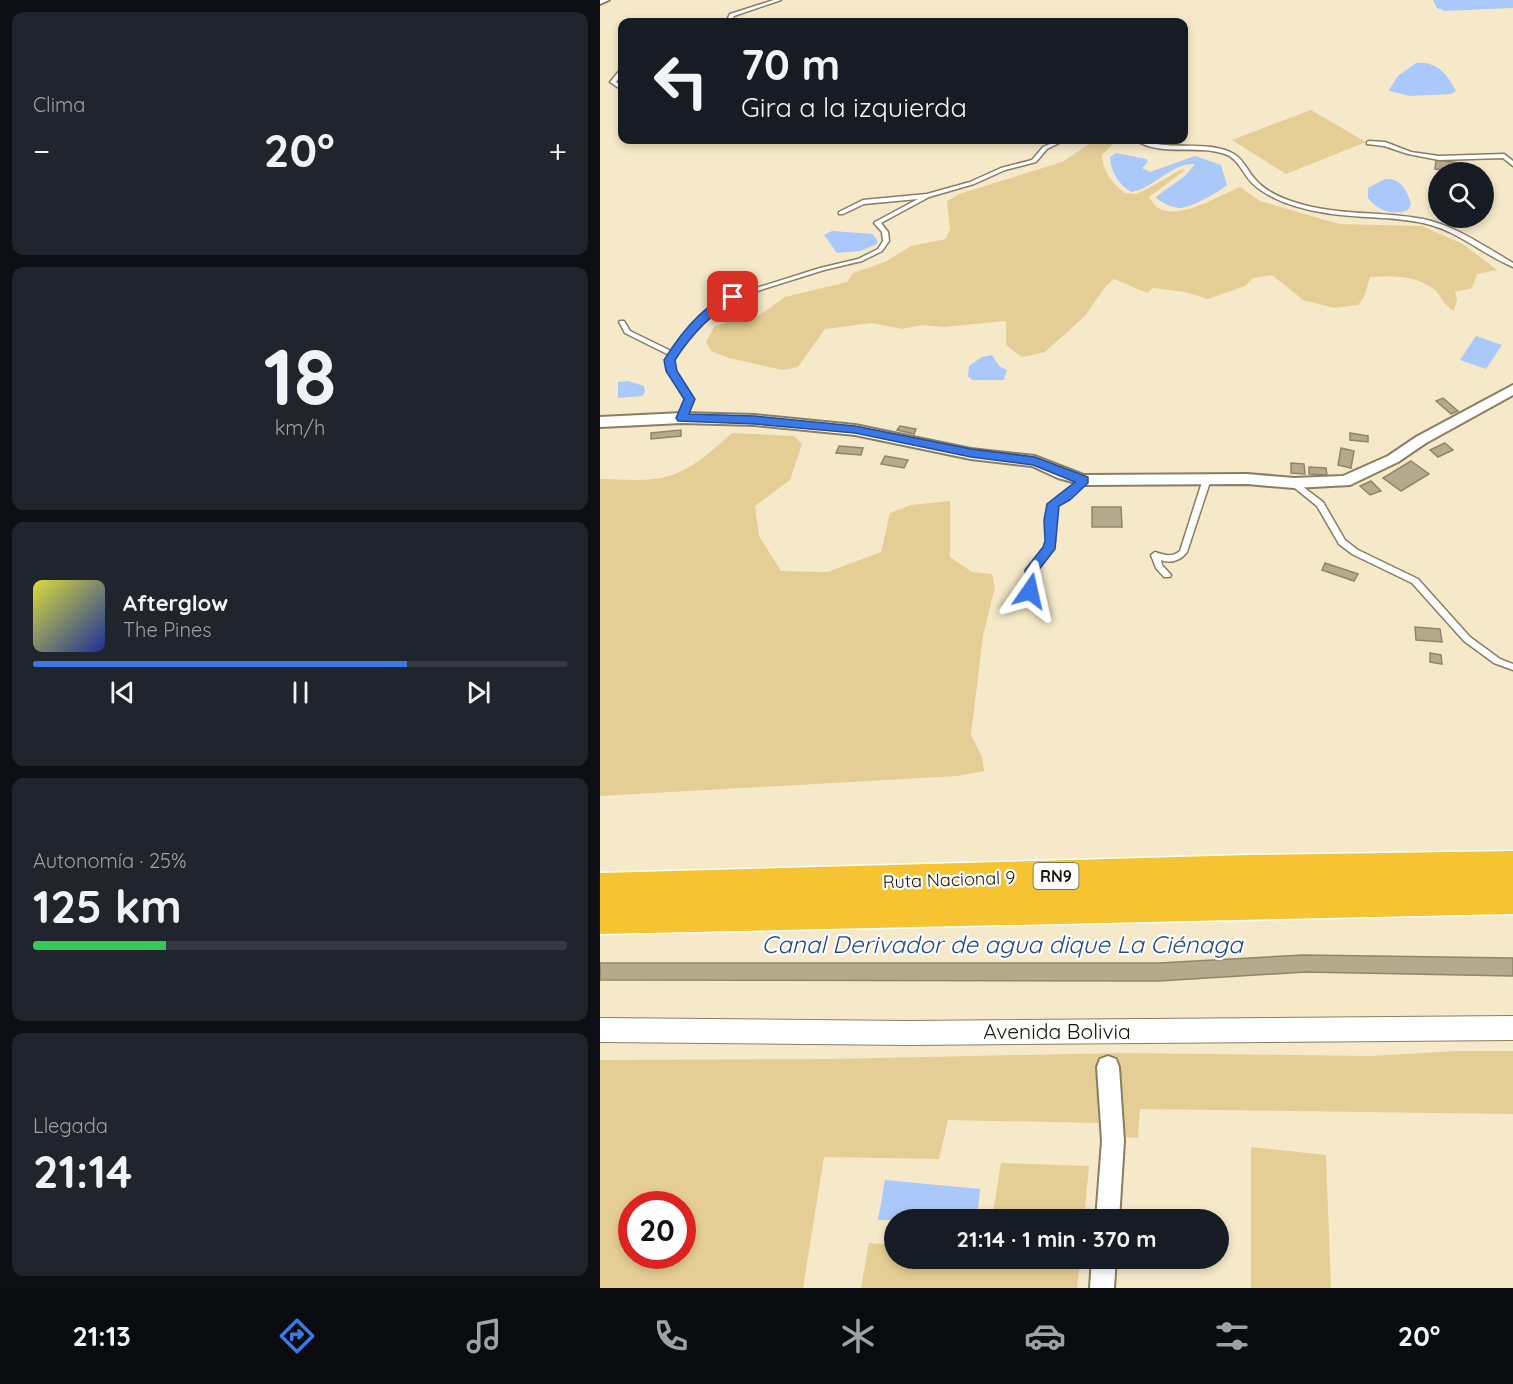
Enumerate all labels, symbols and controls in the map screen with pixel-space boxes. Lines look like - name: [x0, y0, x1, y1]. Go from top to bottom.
- text: 70 m: [741, 38, 840, 91]
- icon: left: [642, 42, 720, 120]
- text: Gira a la izquierda: [741, 90, 967, 124]
- text: Clima: [33, 92, 85, 117]
- text: 20°: [264, 122, 335, 178]
- text: −: [33, 130, 50, 171]
- text: +: [548, 130, 567, 171]
- map controls: [1428, 162, 1494, 228]
- button: search: [1428, 162, 1494, 228]
- pin: [707, 271, 758, 322]
- icon: arrive: [716, 280, 749, 313]
- text: 18: [263, 327, 337, 425]
- text: km/h: [275, 415, 325, 440]
- position arrow: [998, 559, 1062, 623]
- text: Afterglow: [123, 589, 228, 617]
- text: The Pines: [123, 617, 212, 642]
- icon: previous: [106, 676, 139, 709]
- icon: pause: [284, 676, 317, 709]
- icon: next: [462, 676, 495, 709]
- text: Autonomía · 25%: [33, 848, 186, 873]
- road number: RN9: [1034, 863, 1078, 889]
- street label: Ruta Nacional 9: [882, 866, 1016, 893]
- text: 125 km: [33, 878, 182, 934]
- water label: Canal Derivador de agua dique La Ciénaga: [762, 929, 1244, 959]
- street label: Avenida Bolivia: [983, 1018, 1131, 1044]
- text: Llegada: [33, 1113, 108, 1138]
- text: 21:14: [33, 1143, 132, 1199]
- speed limit sign: 20: [618, 1191, 696, 1269]
- text: 21:14 · 1 min · 370 m: [956, 1225, 1157, 1253]
- icon: directions: [276, 1315, 318, 1357]
- icon: music: [463, 1315, 505, 1357]
- icon: phone: [650, 1315, 692, 1357]
- icon: climate: [837, 1315, 879, 1357]
- icon: car: [1024, 1315, 1066, 1357]
- icon: filters: [1211, 1315, 1253, 1357]
- text: 21:13: [73, 1319, 131, 1353]
- text: 20°: [1398, 1319, 1440, 1353]

